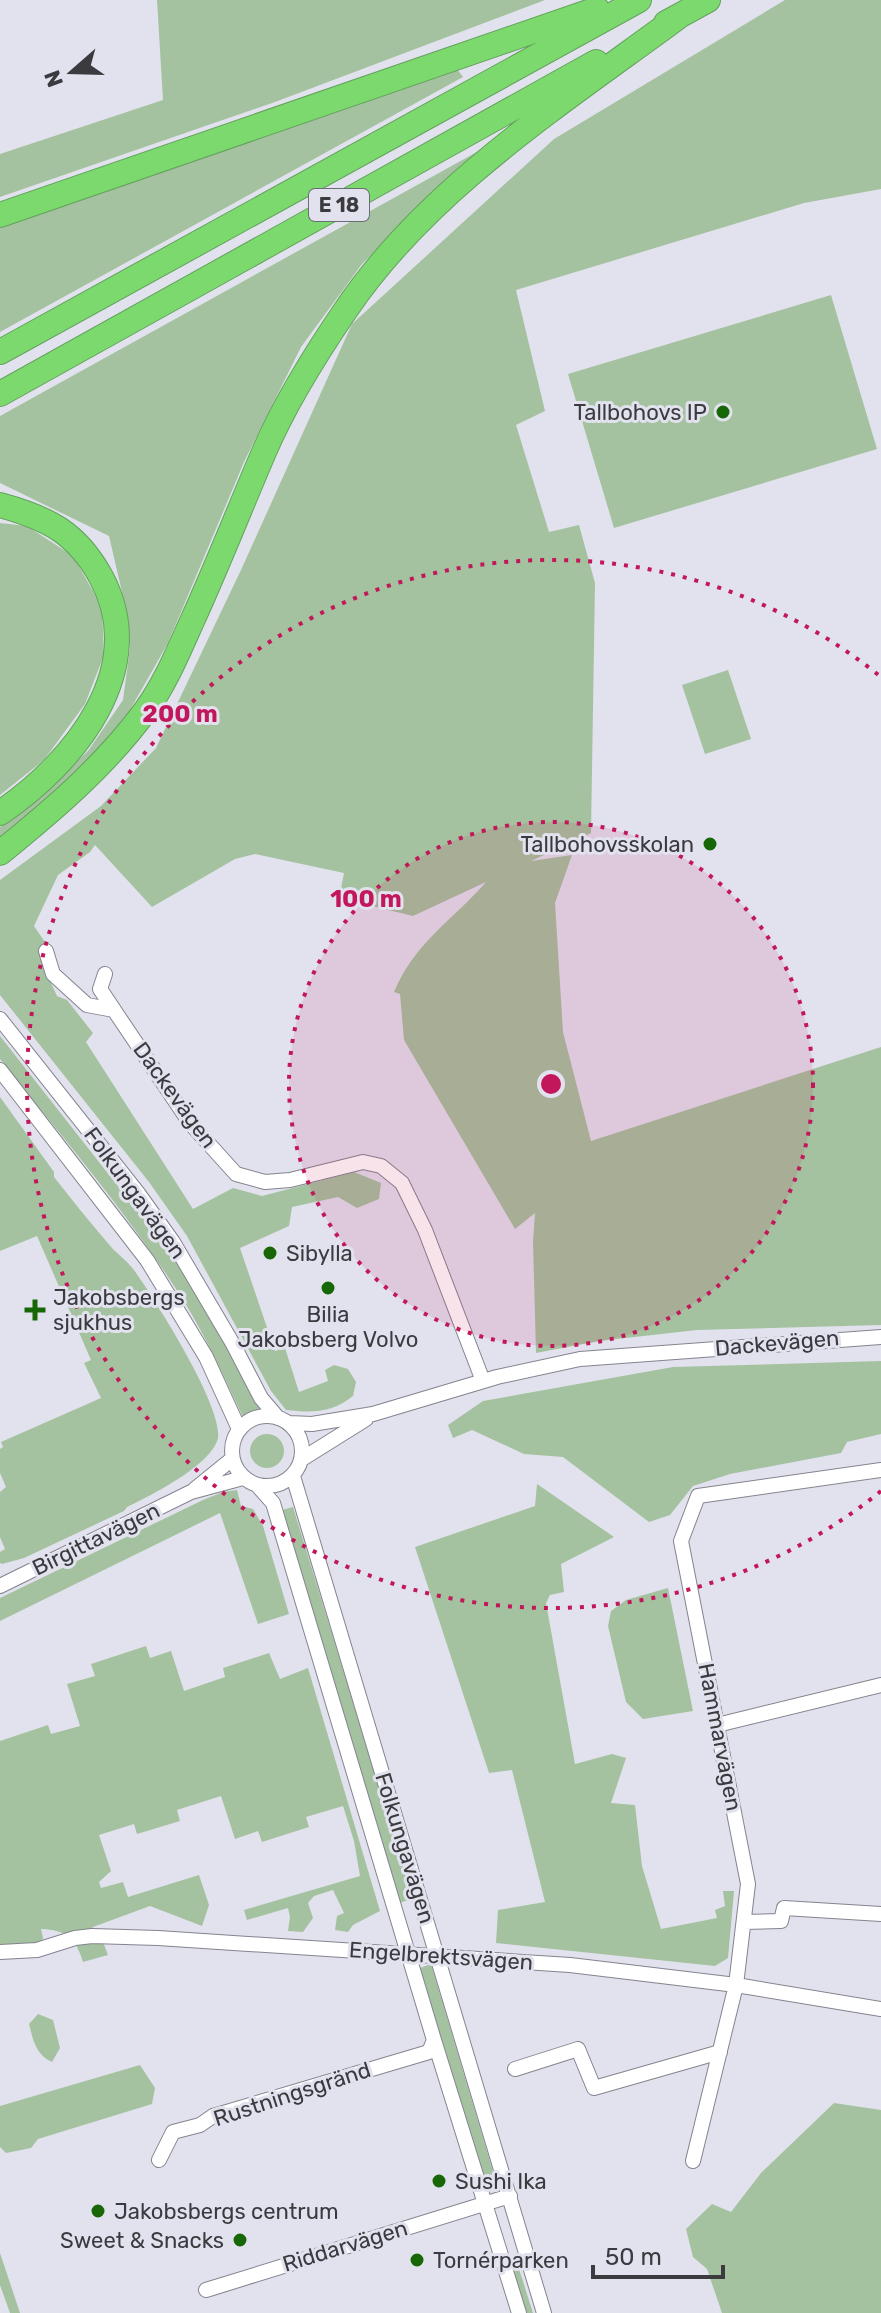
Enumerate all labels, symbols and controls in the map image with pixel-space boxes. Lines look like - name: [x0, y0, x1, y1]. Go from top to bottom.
- north arrow: [32, 32, 112, 112]
- text: N: [38, 67, 69, 91]
- road number: E 18: [309, 189, 369, 221]
- place label: Tallbohovs IP: [574, 399, 707, 426]
- marker: Tallbohovs IP: [714, 403, 732, 421]
- text: 200 m: [142, 700, 218, 728]
- place label: Tallbohovsskolan: [521, 831, 694, 858]
- marker: Tallbohovsskolan: [701, 835, 719, 853]
- text: 100 m: [330, 885, 402, 913]
- street label: Dackevägen: [127, 1037, 223, 1153]
- centre of rings: [537, 1070, 565, 1098]
- street label: Folkungavägen: [78, 1122, 192, 1264]
- place label: Sibylla: [286, 1240, 353, 1267]
- marker: Sibylla: [261, 1244, 279, 1262]
- marker: Bilia Jakobsberg Volvo: [319, 1279, 337, 1297]
- place label: Jakobsbergs sjukhus: [53, 1284, 185, 1336]
- marker: Jakobsbergs sjukhus: [24, 1299, 46, 1321]
- place label: Bilia Jakobsberg Volvo: [238, 1301, 418, 1353]
- street label: Dackevägen: [714, 1324, 840, 1362]
- street label: Birgittavägen: [28, 1497, 164, 1581]
- street label: Hammarvägen: [692, 1661, 748, 1813]
- street label: Folkungavägen: [369, 1769, 441, 1927]
- street label: Engelbrektsvägen: [348, 1936, 534, 1976]
- street label: Rustningsgränd: [210, 2056, 374, 2132]
- place label: Sushi Ika: [455, 2168, 547, 2195]
- marker: Sushi Ika: [430, 2172, 448, 2190]
- place label: Jakobsbergs centrum: [114, 2198, 338, 2225]
- marker: Jakobsbergs centrum: [89, 2202, 107, 2220]
- street label: Riddarvägen: [279, 2214, 411, 2278]
- place label: Sweet & Snacks: [60, 2227, 224, 2254]
- scale bar: [593, 2229, 723, 2279]
- marker: Sweet & Snacks: [231, 2231, 249, 2249]
- text: 50 m: [605, 2243, 662, 2271]
- place label: Tornérparken: [433, 2247, 569, 2274]
- marker: Tornérparken: [408, 2251, 426, 2269]

